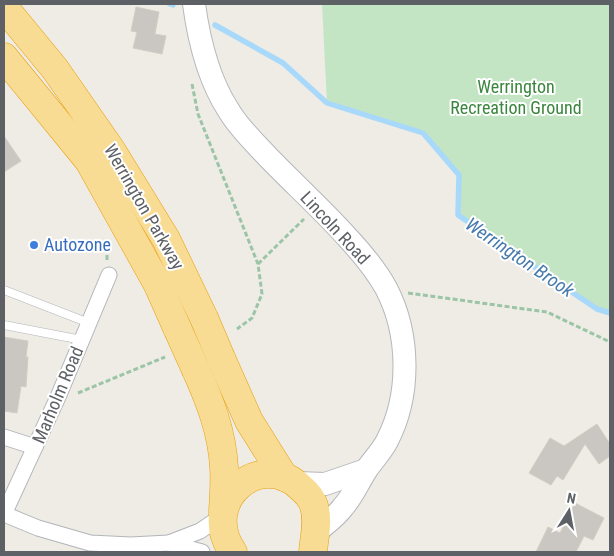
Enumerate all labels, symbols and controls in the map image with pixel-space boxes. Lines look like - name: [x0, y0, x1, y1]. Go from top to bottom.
- park label: Werrington Recreation Ground: [450, 76, 582, 118]
- street label: Werrington Parkway: [100, 140, 189, 274]
- street label: Lincoln Road: [296, 187, 374, 268]
- water label: Werrington Brook: [461, 213, 579, 303]
- place label: Autozone: [44, 234, 111, 255]
- marker: Autozone: [28, 239, 40, 251]
- street label: Marholm Road: [28, 343, 87, 446]
- north arrow: [544, 486, 594, 536]
- text: N: [566, 490, 577, 507]

